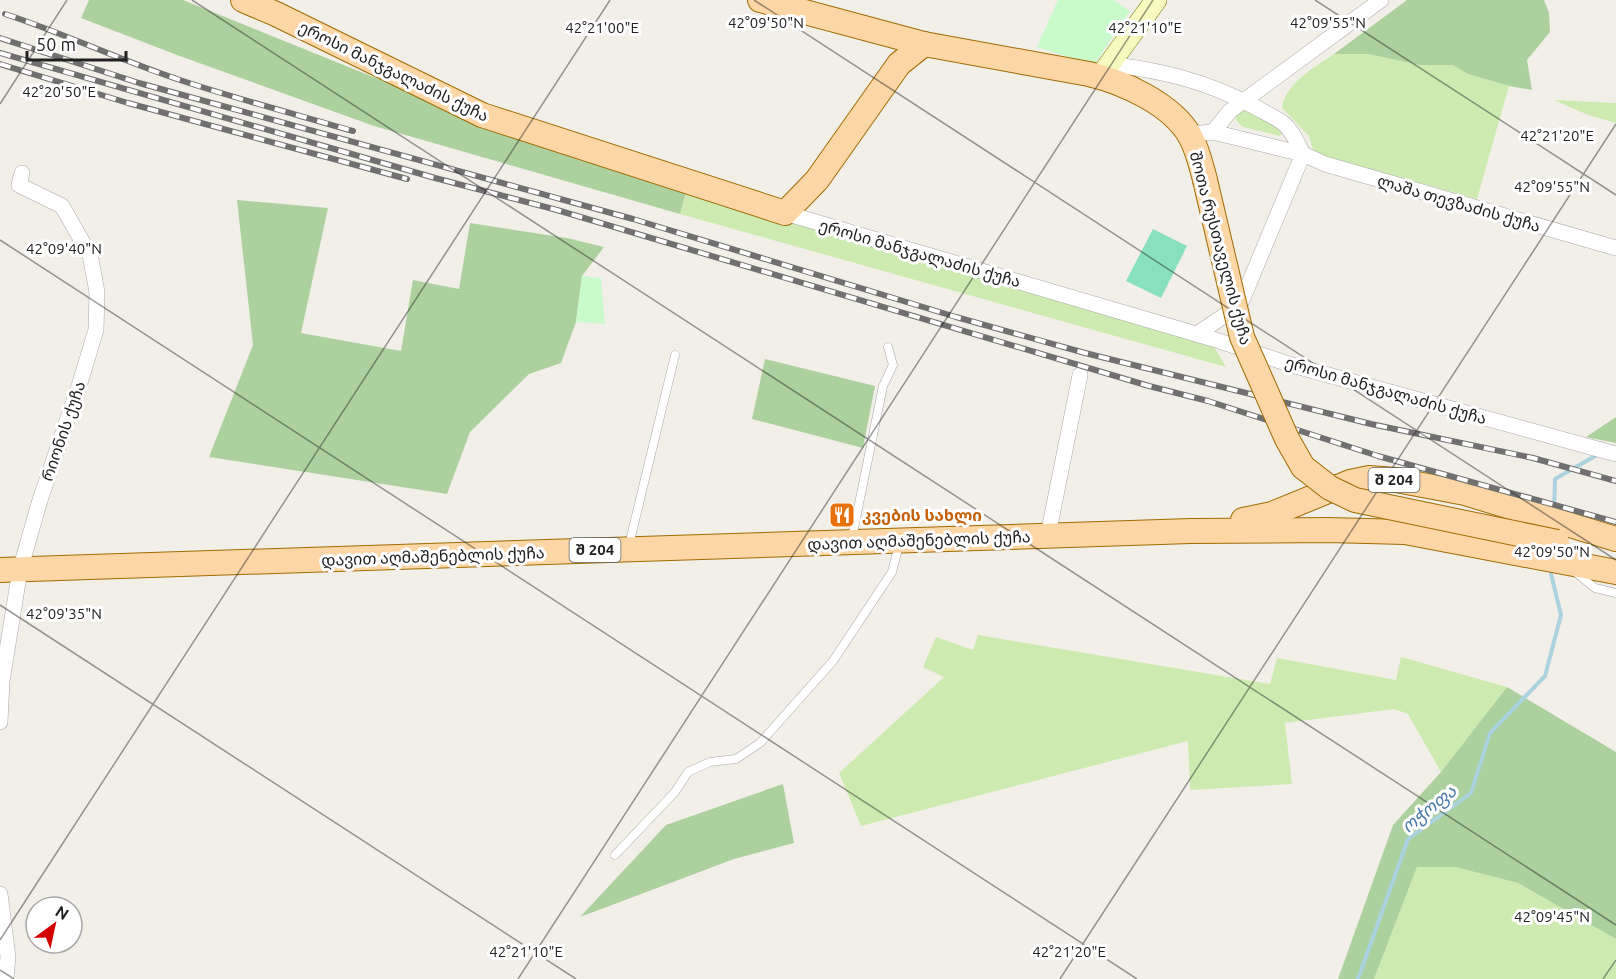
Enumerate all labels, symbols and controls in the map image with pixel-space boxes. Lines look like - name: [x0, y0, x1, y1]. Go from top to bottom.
- text: 42°09'50"N: [728, 14, 804, 31]
- text: 42°09'55"N: [1290, 14, 1366, 31]
- street label: ეროსი მანჯგალაძის ქუჩა: [295, 17, 492, 127]
- text: 42°21'00"E: [565, 19, 639, 36]
- text: 42°21'10"E: [1108, 19, 1182, 36]
- scale bar: [27, 24, 126, 62]
- text: 50 m: [36, 34, 76, 54]
- text: 42°20'50"E: [22, 83, 96, 100]
- text: 42°21'20"E: [1520, 127, 1594, 144]
- street label: შოთა რუსთაველის ქუჩა: [1185, 149, 1256, 347]
- street label: ლაშა თევზაძის ქუჩა: [1375, 171, 1543, 237]
- text: 42°09'55"N: [1514, 178, 1590, 195]
- street label: ეროსი მანჯგალაძის ქუჩა: [817, 216, 1023, 292]
- text: 42°09'40"N: [26, 240, 102, 257]
- street label: ეროსი მანჯგალაძის ქუჩა: [1283, 353, 1489, 429]
- street label: რიონის ქუჩა: [37, 379, 89, 484]
- road number: შ 204: [1368, 468, 1420, 492]
- restaurant icon: კვების სახლი: [827, 500, 857, 530]
- place label: კვების სახლი: [862, 506, 982, 526]
- street label: დავით აღმაშენებლის ქუჩა: [807, 527, 1031, 555]
- road number: შ 204: [570, 538, 620, 562]
- street label: დავით აღმაშენებლის ქუჩა: [321, 543, 545, 571]
- text: 42°09'50"N: [1514, 543, 1590, 560]
- text: 42°09'35"N: [26, 605, 102, 622]
- water label: ოჭოფა: [1397, 780, 1461, 838]
- north arrow: [24, 895, 84, 955]
- text: N: [52, 902, 72, 923]
- text: 42°09'45"N: [1514, 908, 1590, 925]
- text: 42°21'10"E: [489, 943, 563, 960]
- text: 42°21'20"E: [1032, 943, 1106, 960]

